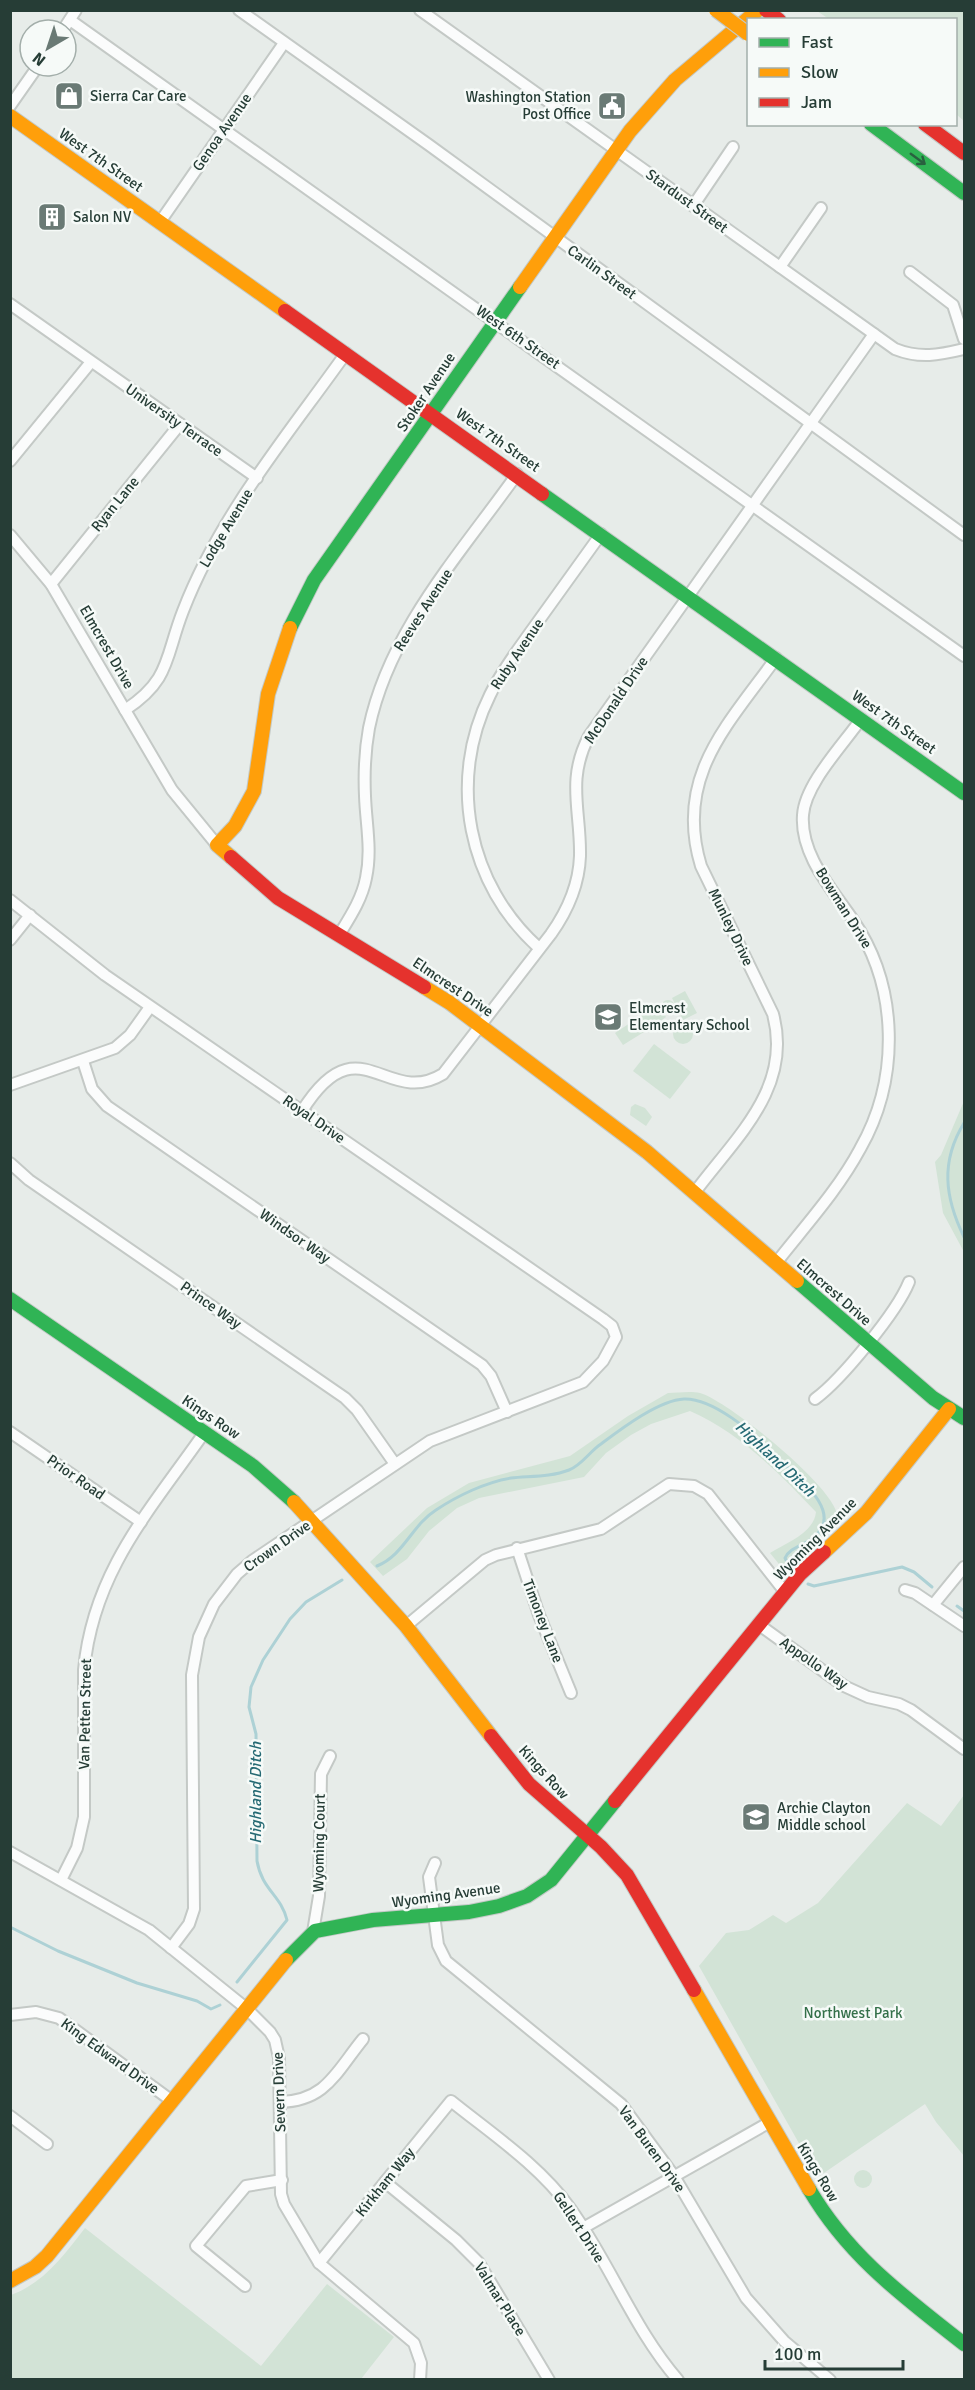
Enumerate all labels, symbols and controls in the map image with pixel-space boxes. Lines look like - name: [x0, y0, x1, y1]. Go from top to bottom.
- north arrow: [18, 18, 78, 78]
- legend: [747, 18, 957, 126]
- text: Fast: [801, 31, 833, 53]
- text: N: [29, 48, 50, 70]
- text: Slow: [801, 61, 838, 83]
- shop icon: Sierra Car Care: [53, 80, 85, 112]
- place label: Sierra Car Care: [90, 87, 186, 105]
- place label: Washington Station Post Office: [465, 88, 591, 123]
- street label: Genoa Avenue: [189, 90, 255, 174]
- public building icon: Washington Station Post Office: [596, 90, 628, 122]
- text: Jam: [801, 91, 832, 113]
- street label: West 7th Street: [55, 124, 147, 196]
- one-way arrow: [909, 153, 925, 165]
- street label: Stardust Street: [643, 165, 731, 237]
- building icon: Salon NV: [36, 201, 68, 233]
- place label: Salon NV: [73, 208, 132, 226]
- street label: Carlin Street: [564, 241, 640, 303]
- street label: West 6th Street: [472, 301, 564, 373]
- street label: Stoker Avenue: [393, 349, 459, 435]
- street label: University Terrace: [122, 380, 226, 460]
- street label: West 7th Street: [452, 404, 544, 476]
- street label: Ryan Lane: [87, 473, 143, 535]
- street label: Lodge Avenue: [195, 485, 257, 571]
- street label: Reeves Avenue: [390, 565, 456, 655]
- street label: Elmcrest Drive: [76, 602, 138, 692]
- street label: Ruby Avenue: [487, 615, 547, 693]
- street label: McDonald Drive: [580, 653, 652, 747]
- street label: West 7th Street: [848, 686, 940, 758]
- street label: Bowman Drive: [812, 864, 876, 952]
- street label: Munley Drive: [705, 885, 757, 969]
- street label: Elmcrest Drive: [409, 953, 497, 1021]
- place label: Elmcrest Elementary School: [629, 999, 750, 1034]
- school or university icon: Elmcrest Elementary School: [592, 1001, 624, 1033]
- street label: Royal Drive: [279, 1091, 349, 1147]
- street label: Windsor Way: [256, 1205, 334, 1267]
- street label: Elmcrest Drive: [793, 1255, 875, 1329]
- street label: Prince Way: [177, 1277, 245, 1333]
- street label: Kings Row: [178, 1391, 244, 1443]
- water label: Highland Ditch: [731, 1417, 820, 1502]
- street label: Prior Road: [43, 1450, 109, 1504]
- street label: Wyoming Avenue: [770, 1494, 860, 1584]
- street label: Crown Drive: [240, 1516, 314, 1576]
- street label: Timoney Lane: [519, 1577, 567, 1665]
- street label: Appollo Way: [776, 1633, 852, 1693]
- street label: Van Petten Street: [75, 1658, 95, 1770]
- water label: Highland Ditch: [246, 1741, 266, 1844]
- street label: Kings Row: [515, 1741, 573, 1803]
- street label: Wyoming Court: [309, 1793, 329, 1893]
- place label: Archie Clayton Middle school: [777, 1799, 871, 1834]
- school or university icon: Archie Clayton Middle school: [740, 1801, 772, 1833]
- street label: Wyoming Avenue: [390, 1878, 502, 1912]
- park label: Northwest Park: [803, 2004, 903, 2022]
- street label: King Edward Drive: [57, 2014, 163, 2098]
- street label: Severn Drive: [269, 2052, 289, 2132]
- street label: Van Buren Drive: [615, 2102, 689, 2196]
- street label: Kings Row: [793, 2139, 843, 2205]
- street label: Kirkham Way: [352, 2144, 418, 2220]
- street label: Gellert Drive: [549, 2188, 609, 2266]
- street label: Valmar Place: [470, 2259, 530, 2339]
- scale bar: [765, 2333, 903, 2371]
- text: 100 m: [774, 2343, 821, 2365]

